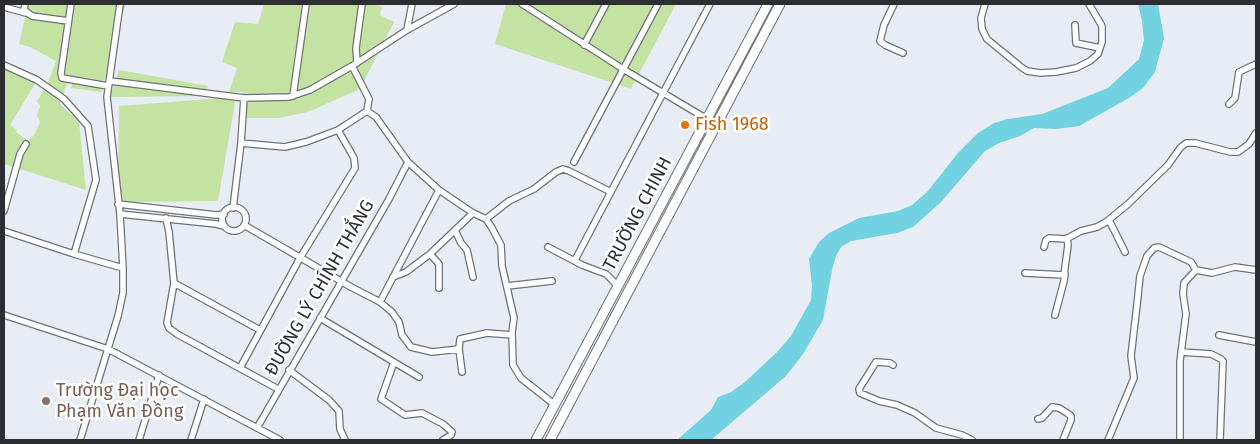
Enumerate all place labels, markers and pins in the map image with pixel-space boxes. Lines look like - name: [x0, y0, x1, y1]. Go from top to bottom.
- place label: Fish 1968: [695, 114, 769, 136]
- marker: Fish 1968: [679, 119, 691, 131]
- place label: Trường Đại học Phạm Văn Đồng: [56, 380, 183, 422]
- marker: Trường Đại học Phạm Văn Đồng: [40, 395, 52, 407]

